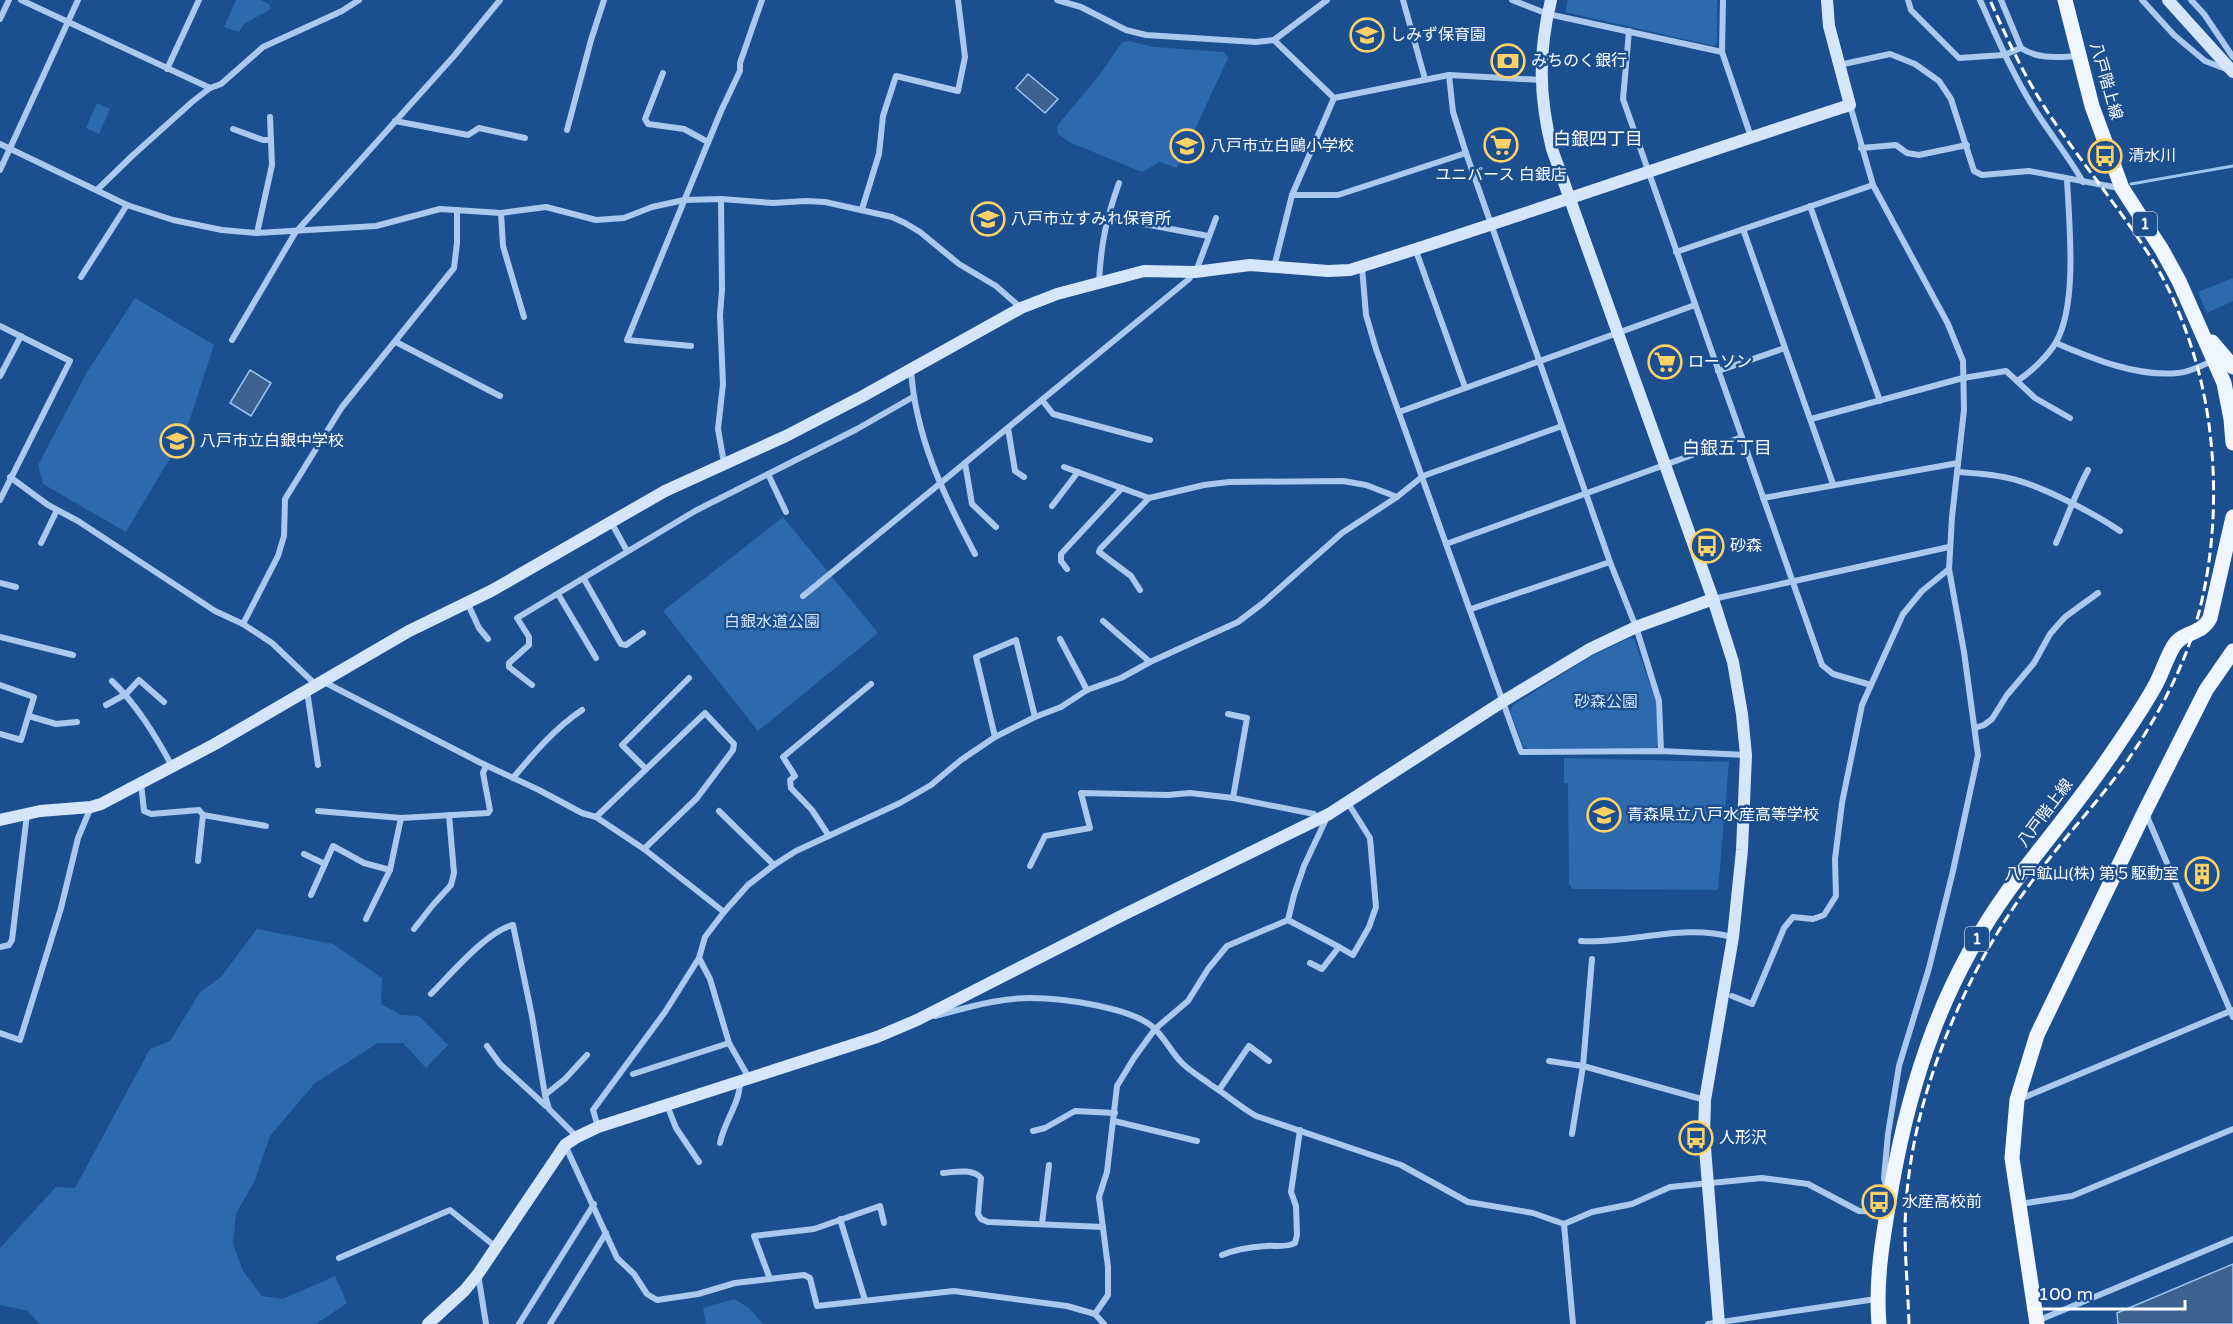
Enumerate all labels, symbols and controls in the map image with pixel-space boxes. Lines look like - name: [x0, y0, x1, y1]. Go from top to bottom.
- school or university icon: しみず保育園: [1349, 17, 1385, 53]
- place label: しみず保育園: [1390, 25, 1486, 45]
- street label: 八戸階上線: [2085, 40, 2127, 122]
- bank icon: みちのく銀行: [1490, 43, 1526, 79]
- place label: みちのく銀行: [1531, 51, 1627, 71]
- supermarket icon: ユニバース 白銀店: [1483, 127, 1519, 163]
- school or university icon: 八戸市立白鷗小学校: [1169, 128, 1205, 164]
- district label: 白銀四丁目: [1553, 128, 1643, 150]
- place label: 八戸市立白鷗小学校: [1210, 136, 1354, 156]
- bus stop icon: 清水川: [2087, 138, 2123, 174]
- place label: 清水川: [2128, 146, 2176, 166]
- place label: ユニバース 白銀店: [1435, 165, 1567, 185]
- school or university icon: 八戸市立すみれ保育所: [970, 201, 1006, 237]
- place label: 八戸市立すみれ保育所: [1011, 209, 1171, 229]
- road number: 1: [2133, 212, 2157, 236]
- supermarket icon: ローソン: [1647, 344, 1683, 380]
- place label: ローソン: [1688, 352, 1752, 372]
- school or university icon: 八戸市立白銀中学校: [159, 423, 195, 459]
- place label: 八戸市立白銀中学校: [200, 431, 344, 451]
- district label: 白銀五丁目: [1682, 437, 1772, 459]
- bus stop icon: 砂森: [1689, 528, 1725, 564]
- place label: 砂森: [1730, 536, 1762, 556]
- park label: 白銀水道公園: [724, 612, 820, 632]
- park label: 砂森公園: [1574, 692, 1638, 712]
- street label: 八戸階上線: [2013, 775, 2077, 851]
- school or university icon: 青森県立八戸水産高等学校: [1586, 797, 1622, 833]
- place label: 青森県立八戸水産高等学校: [1627, 805, 1819, 825]
- building icon: 八戸鉱山(株) 第５駆動室: [2184, 856, 2220, 892]
- place label: 八戸鉱山(株) 第５駆動室: [2005, 864, 2179, 884]
- road number: 1: [1965, 927, 1989, 951]
- bus stop icon: 人形沢: [1678, 1120, 1714, 1156]
- place label: 人形沢: [1719, 1128, 1767, 1148]
- bus stop icon: 水産高校前: [1861, 1184, 1897, 1220]
- place label: 水産高校前: [1902, 1192, 1982, 1212]
- scale bar: [2029, 1273, 2185, 1311]
- text: 100 m: [2038, 1283, 2093, 1305]

